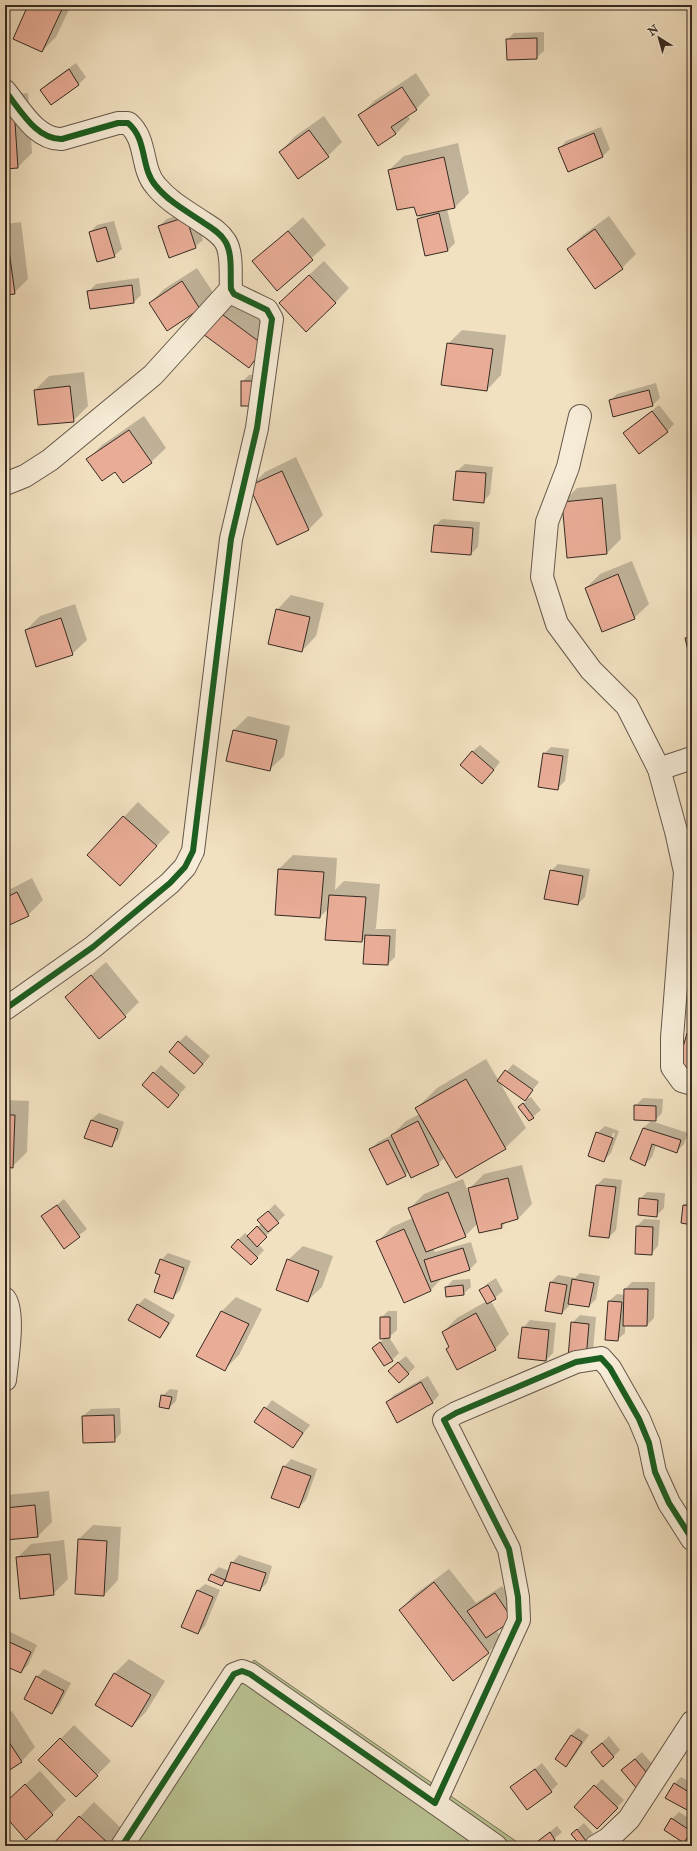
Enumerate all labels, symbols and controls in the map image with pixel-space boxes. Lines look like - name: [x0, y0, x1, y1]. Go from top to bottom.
- north arrow: [639, 18, 679, 58]
- text: N: [645, 22, 662, 39]

